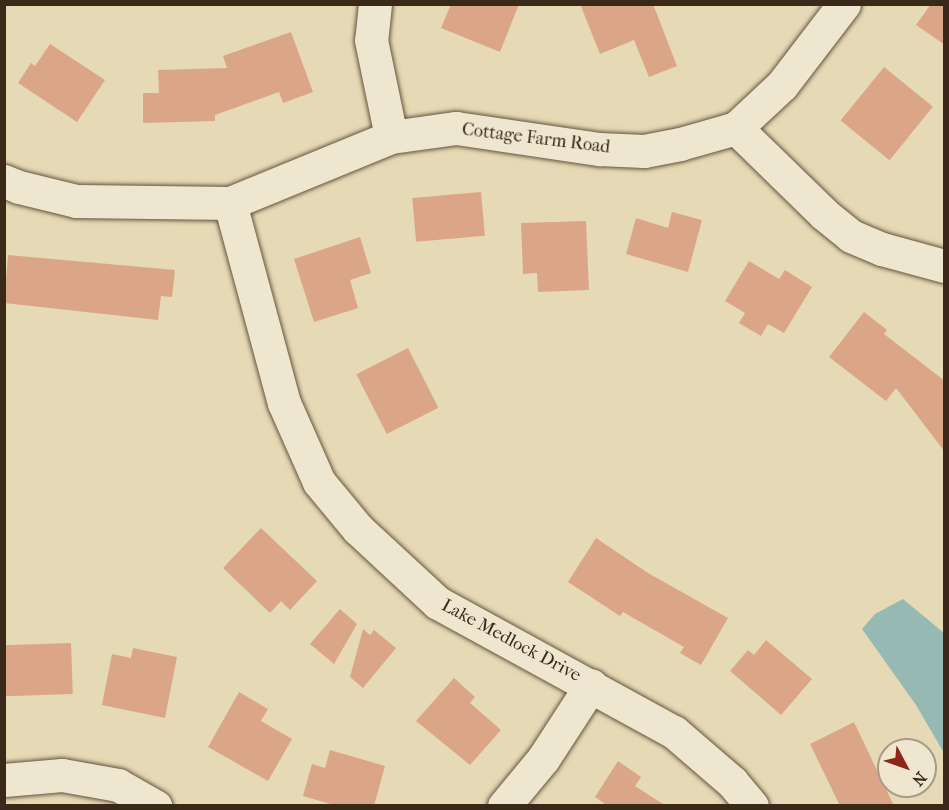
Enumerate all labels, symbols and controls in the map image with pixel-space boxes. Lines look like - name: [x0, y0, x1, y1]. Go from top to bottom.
- street label: Cottage Farm Road: [461, 119, 611, 159]
- street label: Lake Medlock Drive: [438, 595, 584, 687]
- north arrow: [877, 738, 937, 798]
- text: N: [908, 768, 931, 790]

